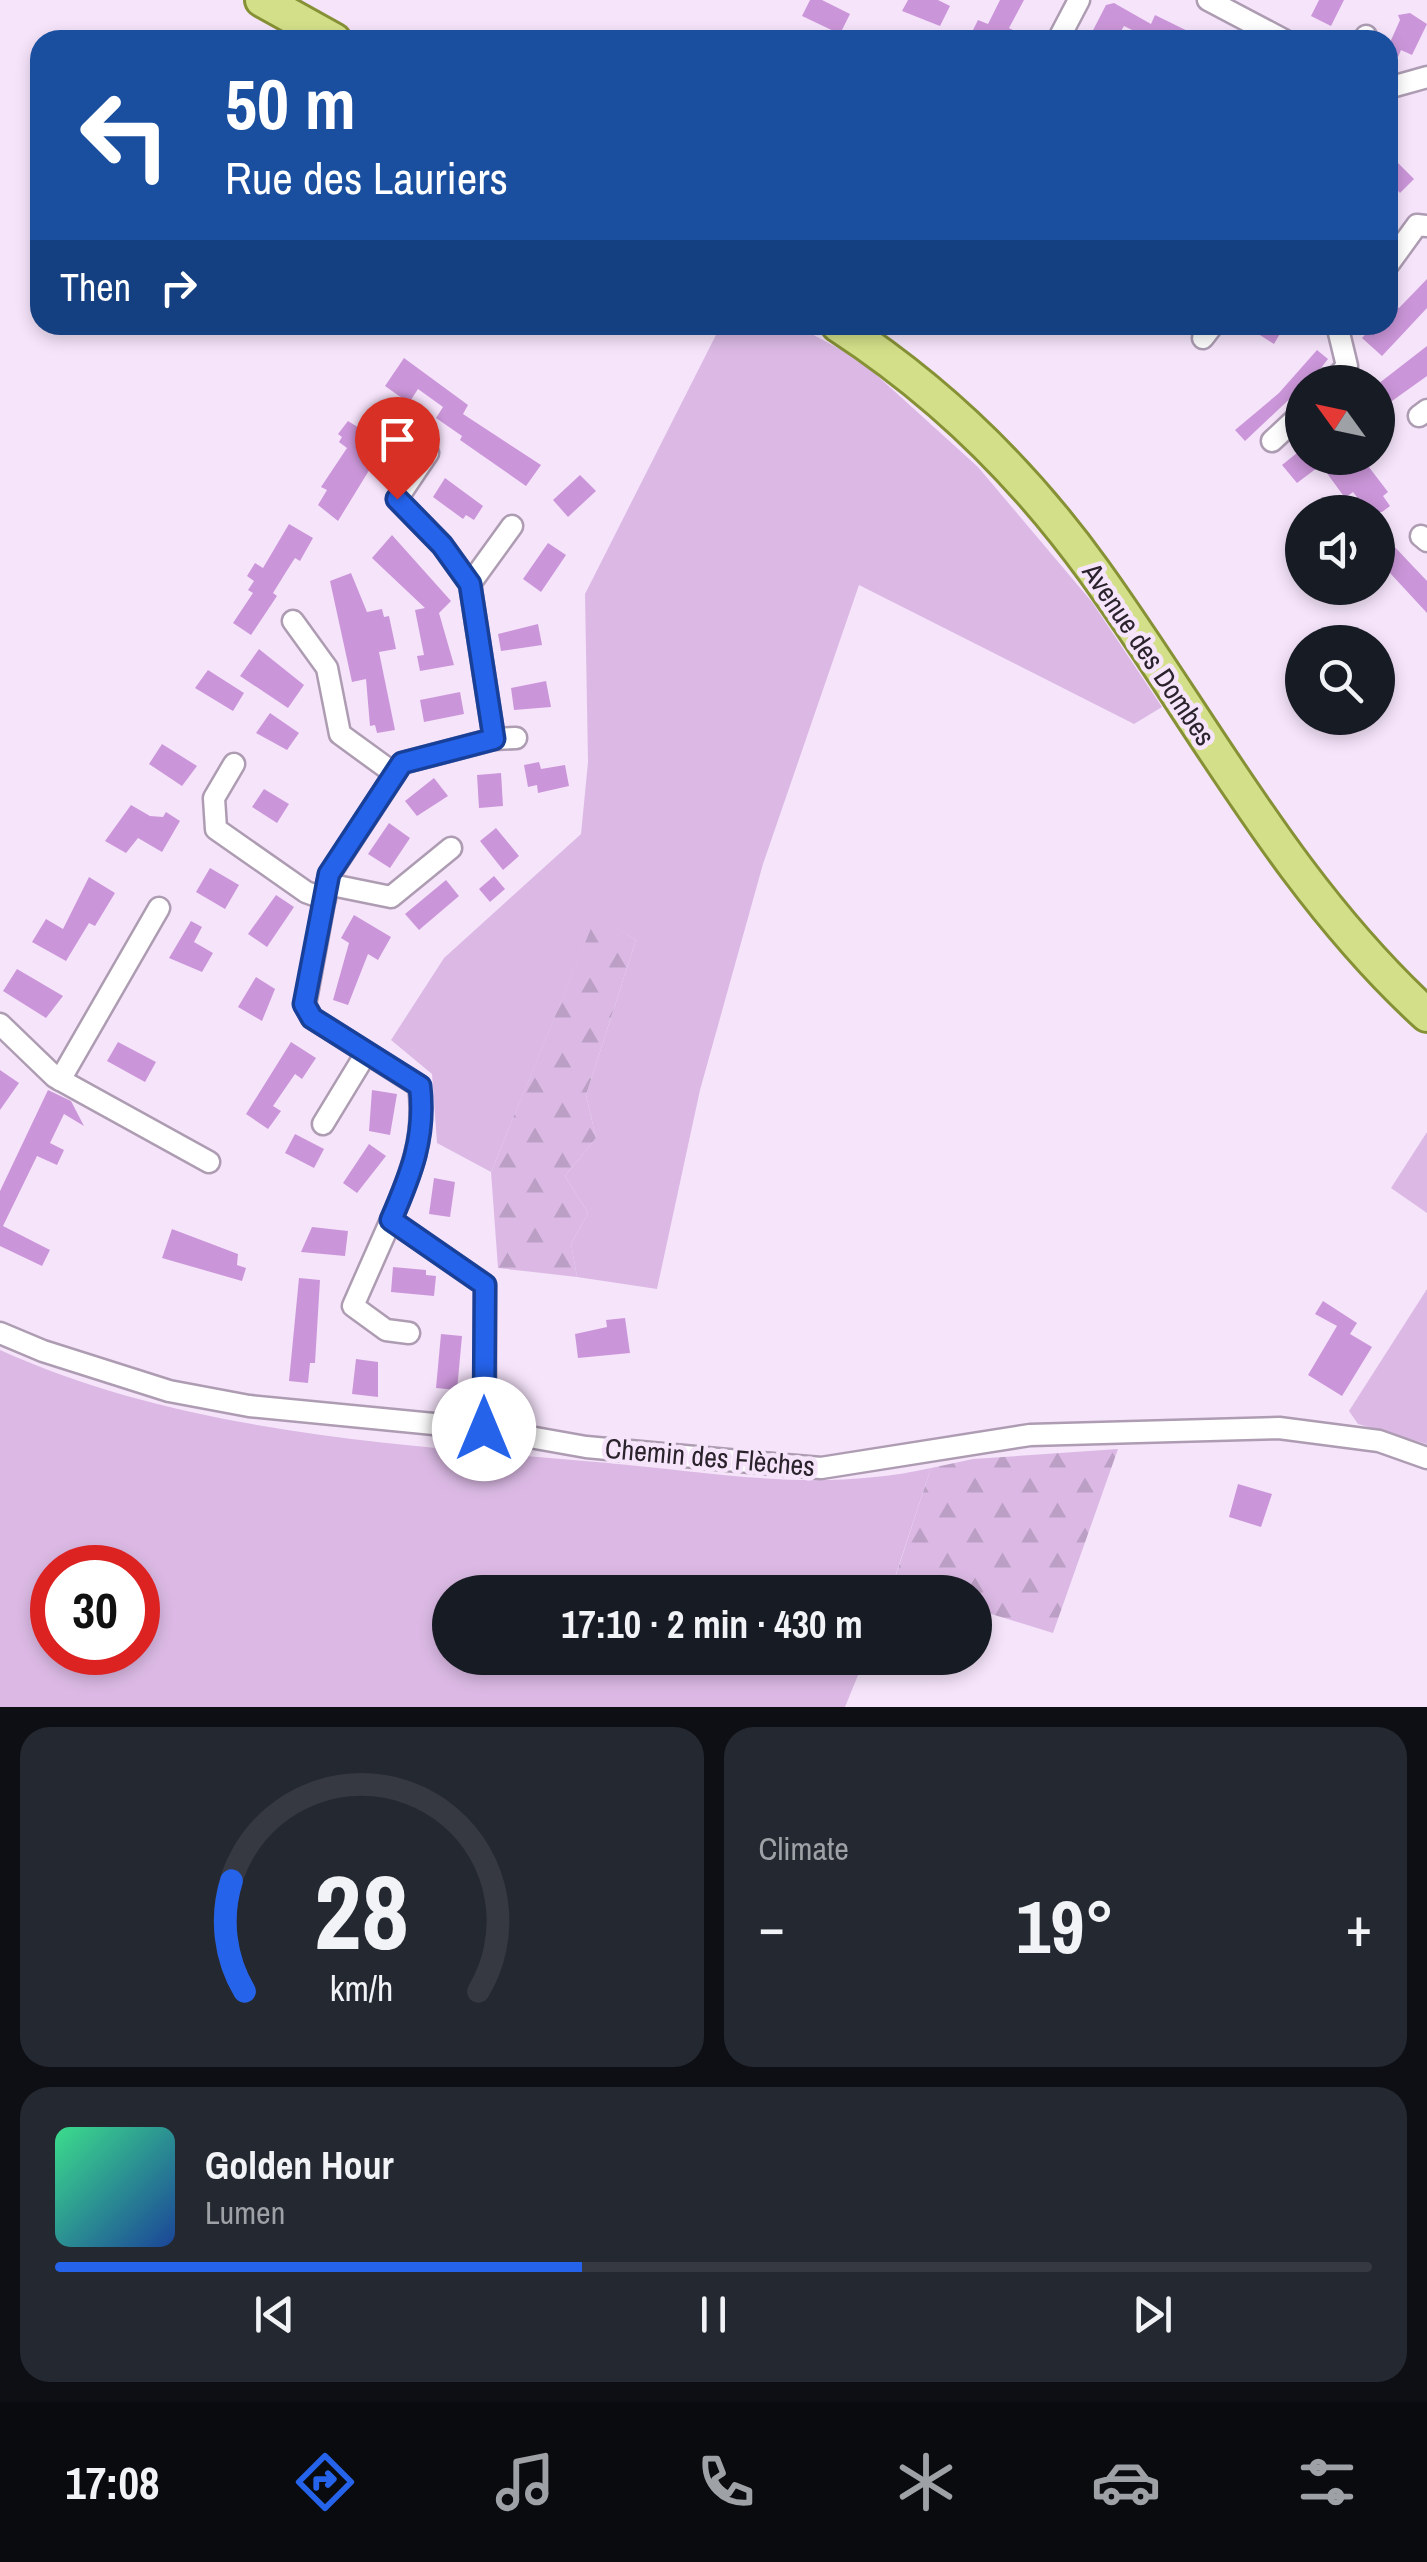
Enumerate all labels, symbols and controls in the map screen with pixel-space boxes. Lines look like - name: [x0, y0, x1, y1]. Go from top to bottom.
- text: 50 m: [225, 57, 356, 151]
- icon: left: [60, 70, 190, 200]
- text: Rue des Lauriers: [225, 147, 508, 208]
- icon: right: [151, 260, 206, 315]
- text: Then: [60, 262, 131, 313]
- north arrow: [1285, 365, 1395, 475]
- map controls: [1285, 365, 1395, 735]
- pin: [355, 397, 440, 500]
- icon: arrive: [370, 412, 425, 467]
- button: sound: [1285, 495, 1395, 605]
- street label: Avenue des Dombes: [1073, 554, 1224, 753]
- button: search: [1285, 625, 1395, 735]
- position arrow: [432, 1377, 536, 1481]
- street label: Chemin des Flèches: [603, 1429, 817, 1485]
- speed limit sign: 30: [30, 1545, 160, 1675]
- text: 17:10 · 2 min · 430 m: [561, 1599, 863, 1650]
- text: Climate: [759, 1827, 849, 1870]
- text: 28: [314, 1841, 409, 1981]
- text: 19°: [1016, 1875, 1114, 1976]
- text: −: [759, 1889, 785, 1963]
- text: +: [1346, 1889, 1372, 1963]
- text: km/h: [330, 1964, 394, 2012]
- text: Golden Hour: [205, 2140, 394, 2191]
- text: Lumen: [205, 2191, 285, 2234]
- icon: previous: [247, 2287, 302, 2342]
- icon: pause: [686, 2287, 741, 2342]
- icon: next: [1125, 2287, 1180, 2342]
- icon: directions: [290, 2447, 360, 2517]
- icon: music: [490, 2447, 560, 2517]
- icon: phone: [691, 2447, 761, 2517]
- icon: climate: [891, 2447, 961, 2517]
- icon: car: [1091, 2447, 1161, 2517]
- icon: filters: [1292, 2447, 1362, 2517]
- text: 17:08: [65, 2452, 160, 2513]

